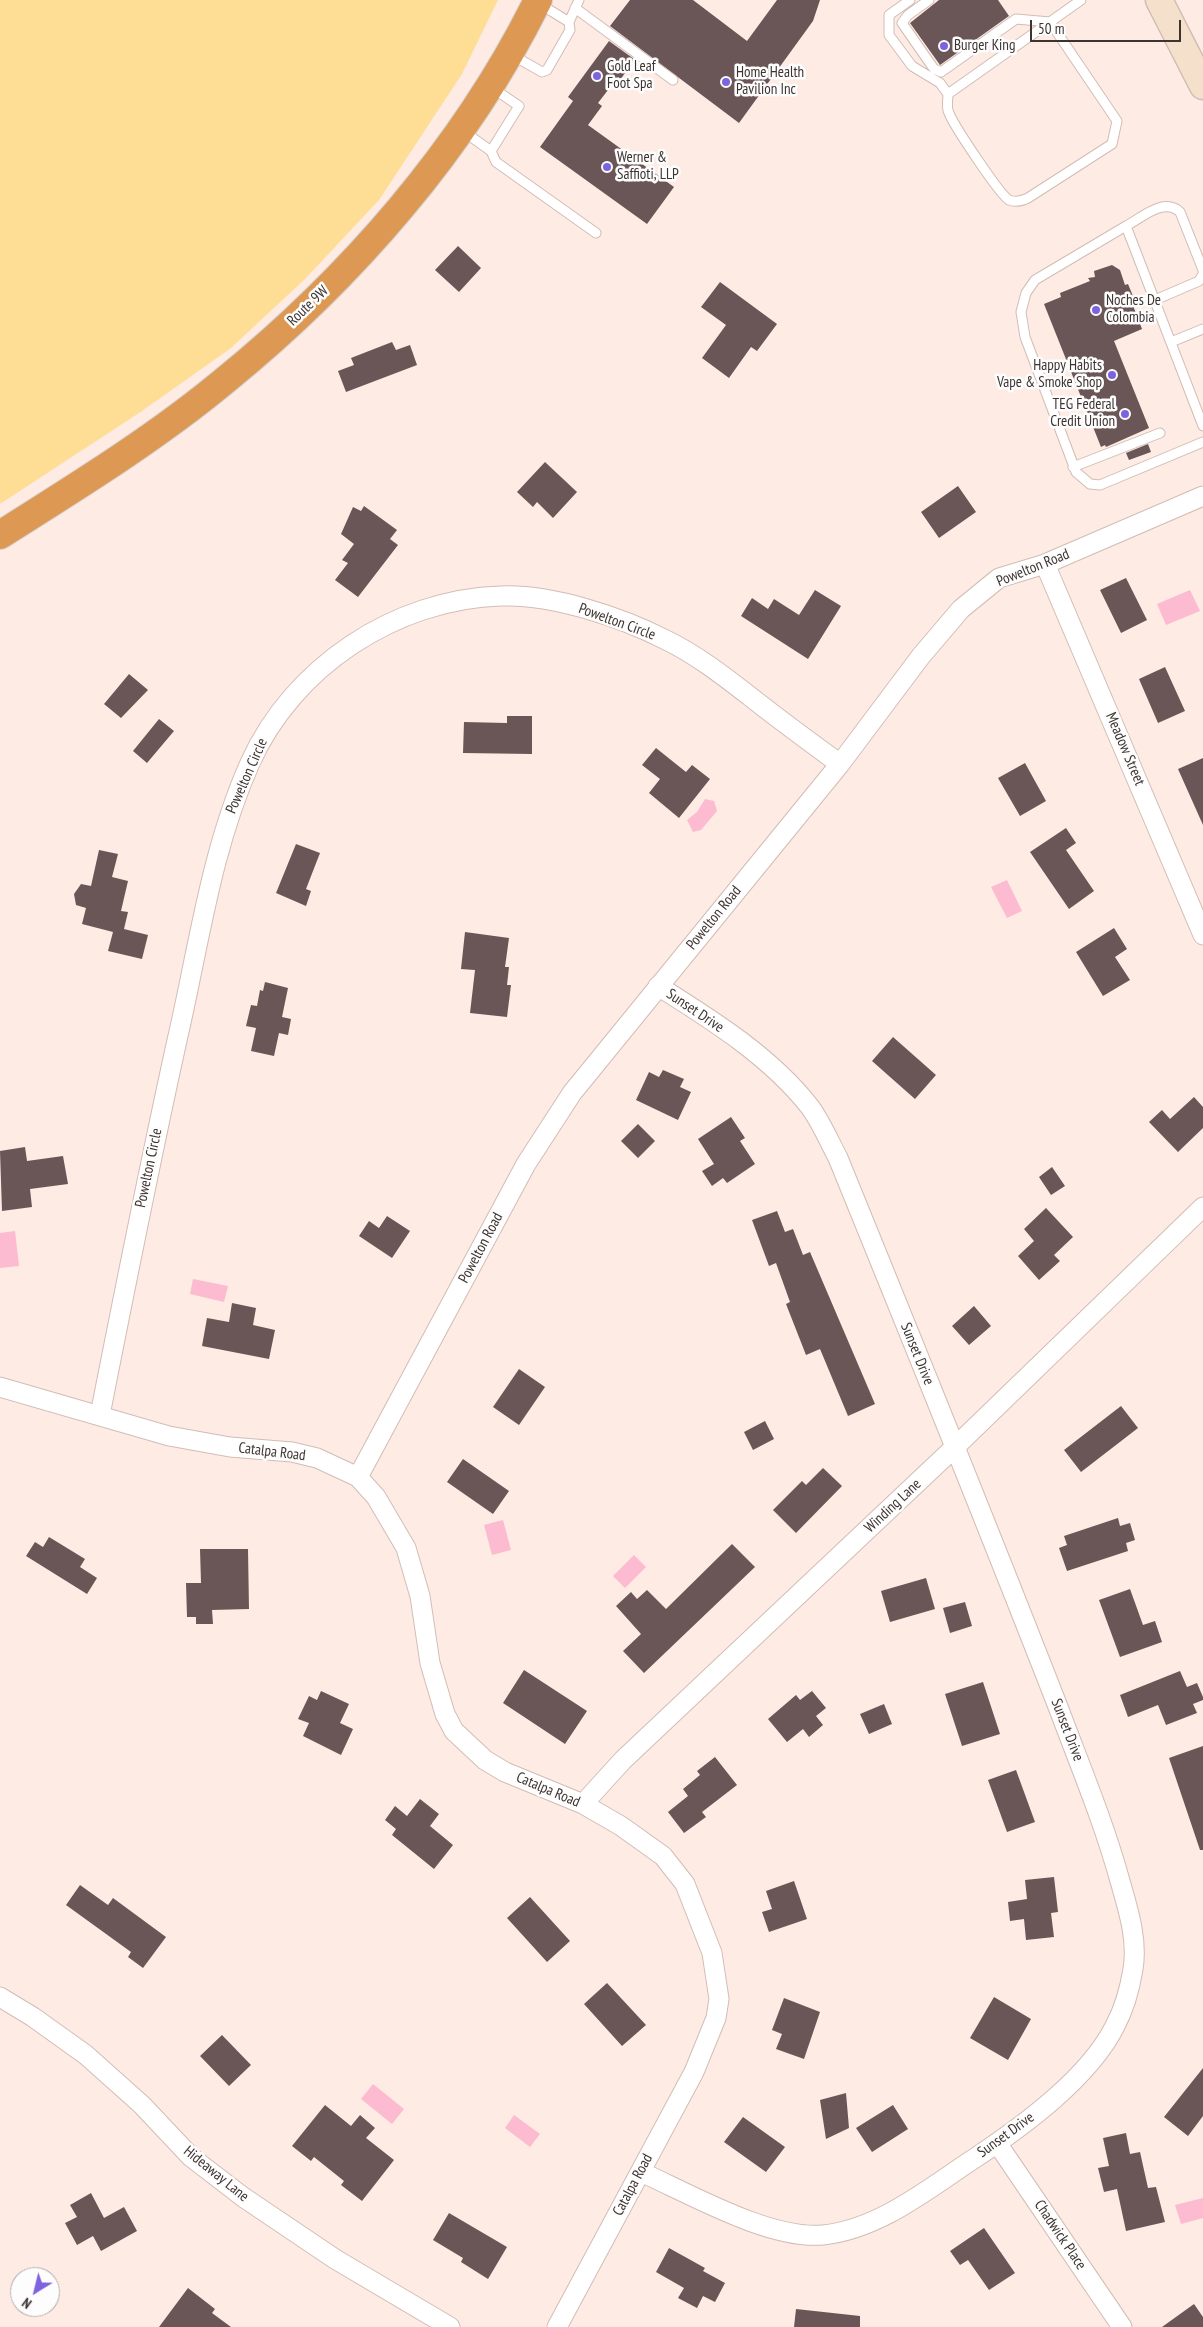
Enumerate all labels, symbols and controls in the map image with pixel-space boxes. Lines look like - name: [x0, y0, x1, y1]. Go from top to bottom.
- scale bar: [1033, 10, 1184, 42]
- text: 50 m: [1038, 19, 1064, 38]
- place label: Burger King: [954, 37, 1015, 55]
- marker: Burger King: [938, 40, 950, 52]
- place label: Gold Leaf Foot Spa: [607, 58, 656, 93]
- place label: Home Health Pavilion Inc: [736, 64, 804, 99]
- marker: Gold Leaf Foot Spa: [591, 70, 603, 82]
- marker: Home Health Pavilion Inc: [720, 76, 732, 88]
- place label: Werner & Saffioti, LLP: [617, 149, 679, 184]
- marker: Werner & Saffioti, LLP: [601, 161, 613, 173]
- street label: Route 9W: [284, 282, 332, 330]
- place label: Noches De Colombia: [1106, 292, 1161, 327]
- marker: Noches De Colombia: [1090, 304, 1102, 316]
- place label: Happy Habits Vape & Smoke Shop: [997, 357, 1102, 392]
- marker: Happy Habits Vape & Smoke Shop: [1106, 369, 1118, 381]
- place label: TEG Federal Credit Union: [1050, 396, 1115, 431]
- marker: TEG Federal Credit Union: [1119, 408, 1131, 420]
- street label: Powelton Road: [994, 545, 1072, 591]
- street label: Powelton Circle: [576, 600, 658, 644]
- street label: Meadow Street: [1102, 710, 1148, 788]
- street label: Powelton Circle: [222, 736, 272, 816]
- street label: Powelton Road: [683, 882, 745, 954]
- street label: Sunset Drive: [663, 985, 727, 1037]
- street label: Powelton Circle: [132, 1127, 166, 1209]
- street label: Powelton Road: [455, 1210, 507, 1286]
- street label: Sunset Drive: [896, 1320, 938, 1388]
- street label: Catalpa Road: [237, 1439, 307, 1465]
- street label: Winding Lane: [861, 1475, 925, 1537]
- street label: Sunset Drive: [1047, 1696, 1087, 1764]
- street label: Catalpa Road: [513, 1769, 583, 1811]
- street label: Sunset Drive: [974, 2109, 1038, 2161]
- street label: Hideaway Lane: [180, 2142, 252, 2206]
- street label: Catalpa Road: [609, 2151, 657, 2219]
- street label: Chadwick Place: [1030, 2197, 1090, 2273]
- north arrow: [10, 2267, 60, 2317]
- text: N: [18, 2294, 35, 2313]

